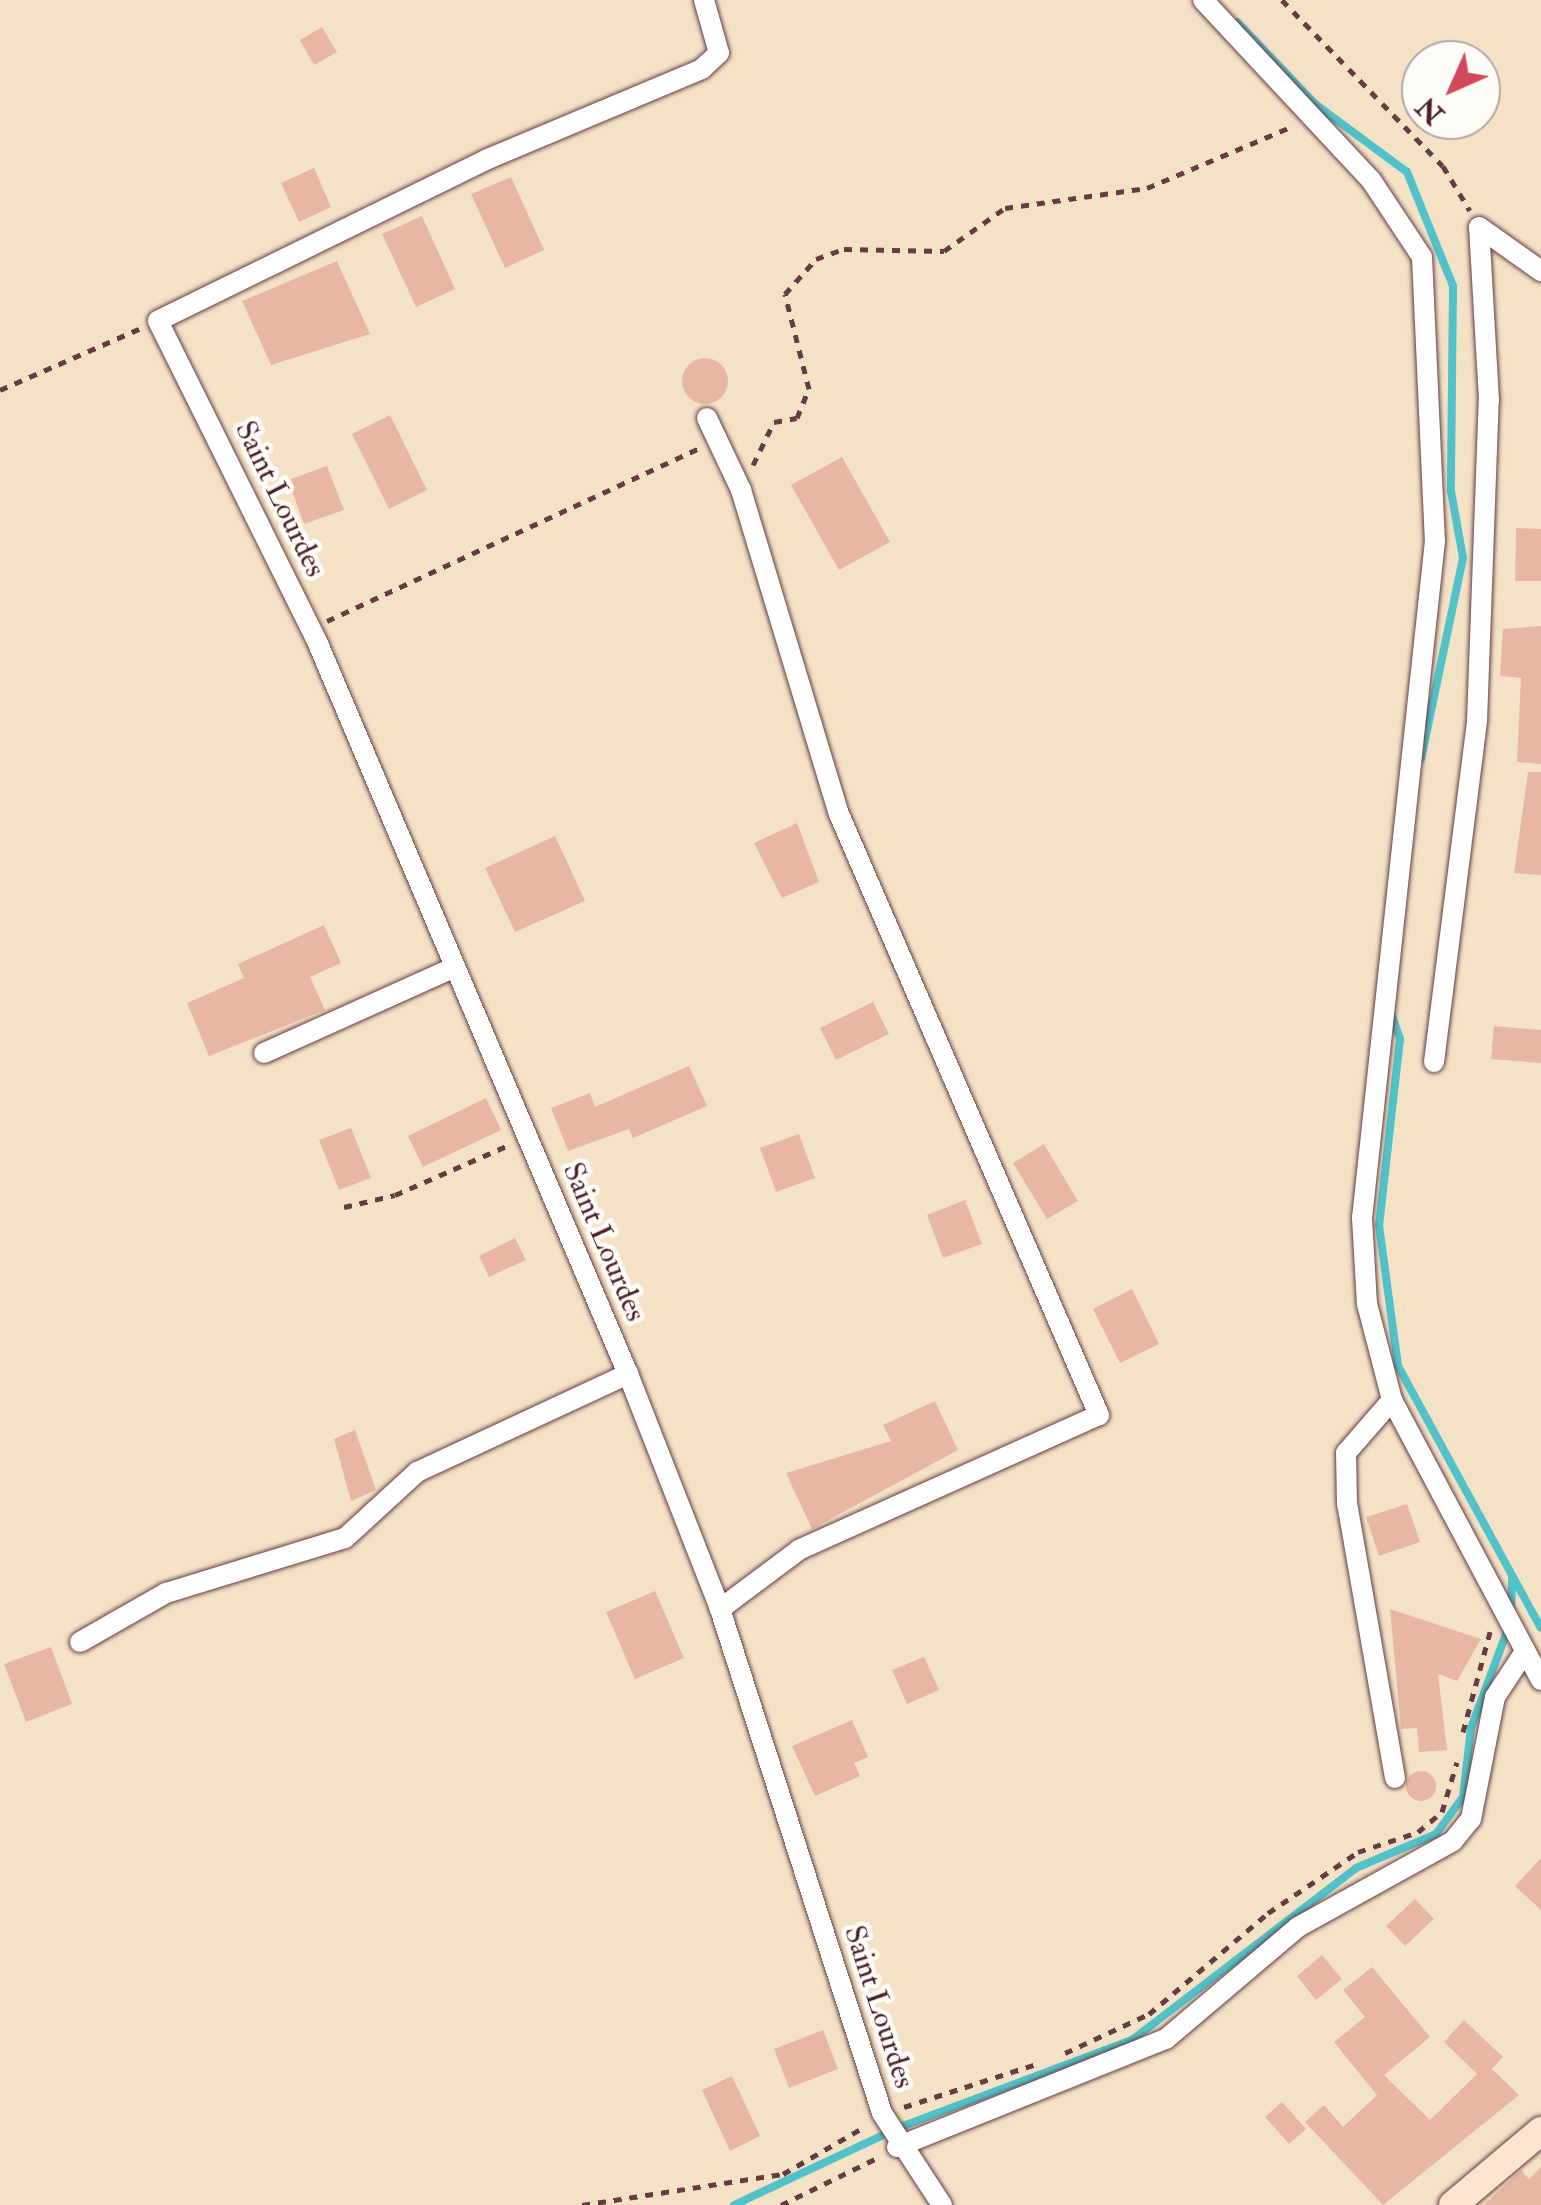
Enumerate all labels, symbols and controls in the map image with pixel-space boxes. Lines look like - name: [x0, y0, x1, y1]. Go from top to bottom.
- north arrow: [1401, 40, 1501, 140]
- text: N: [1410, 89, 1452, 131]
- street label: Saint Lourdes: [227, 415, 333, 583]
- street label: Saint Lourdes: [554, 1157, 654, 1327]
- street label: Saint Lourdes: [836, 1921, 922, 2093]

